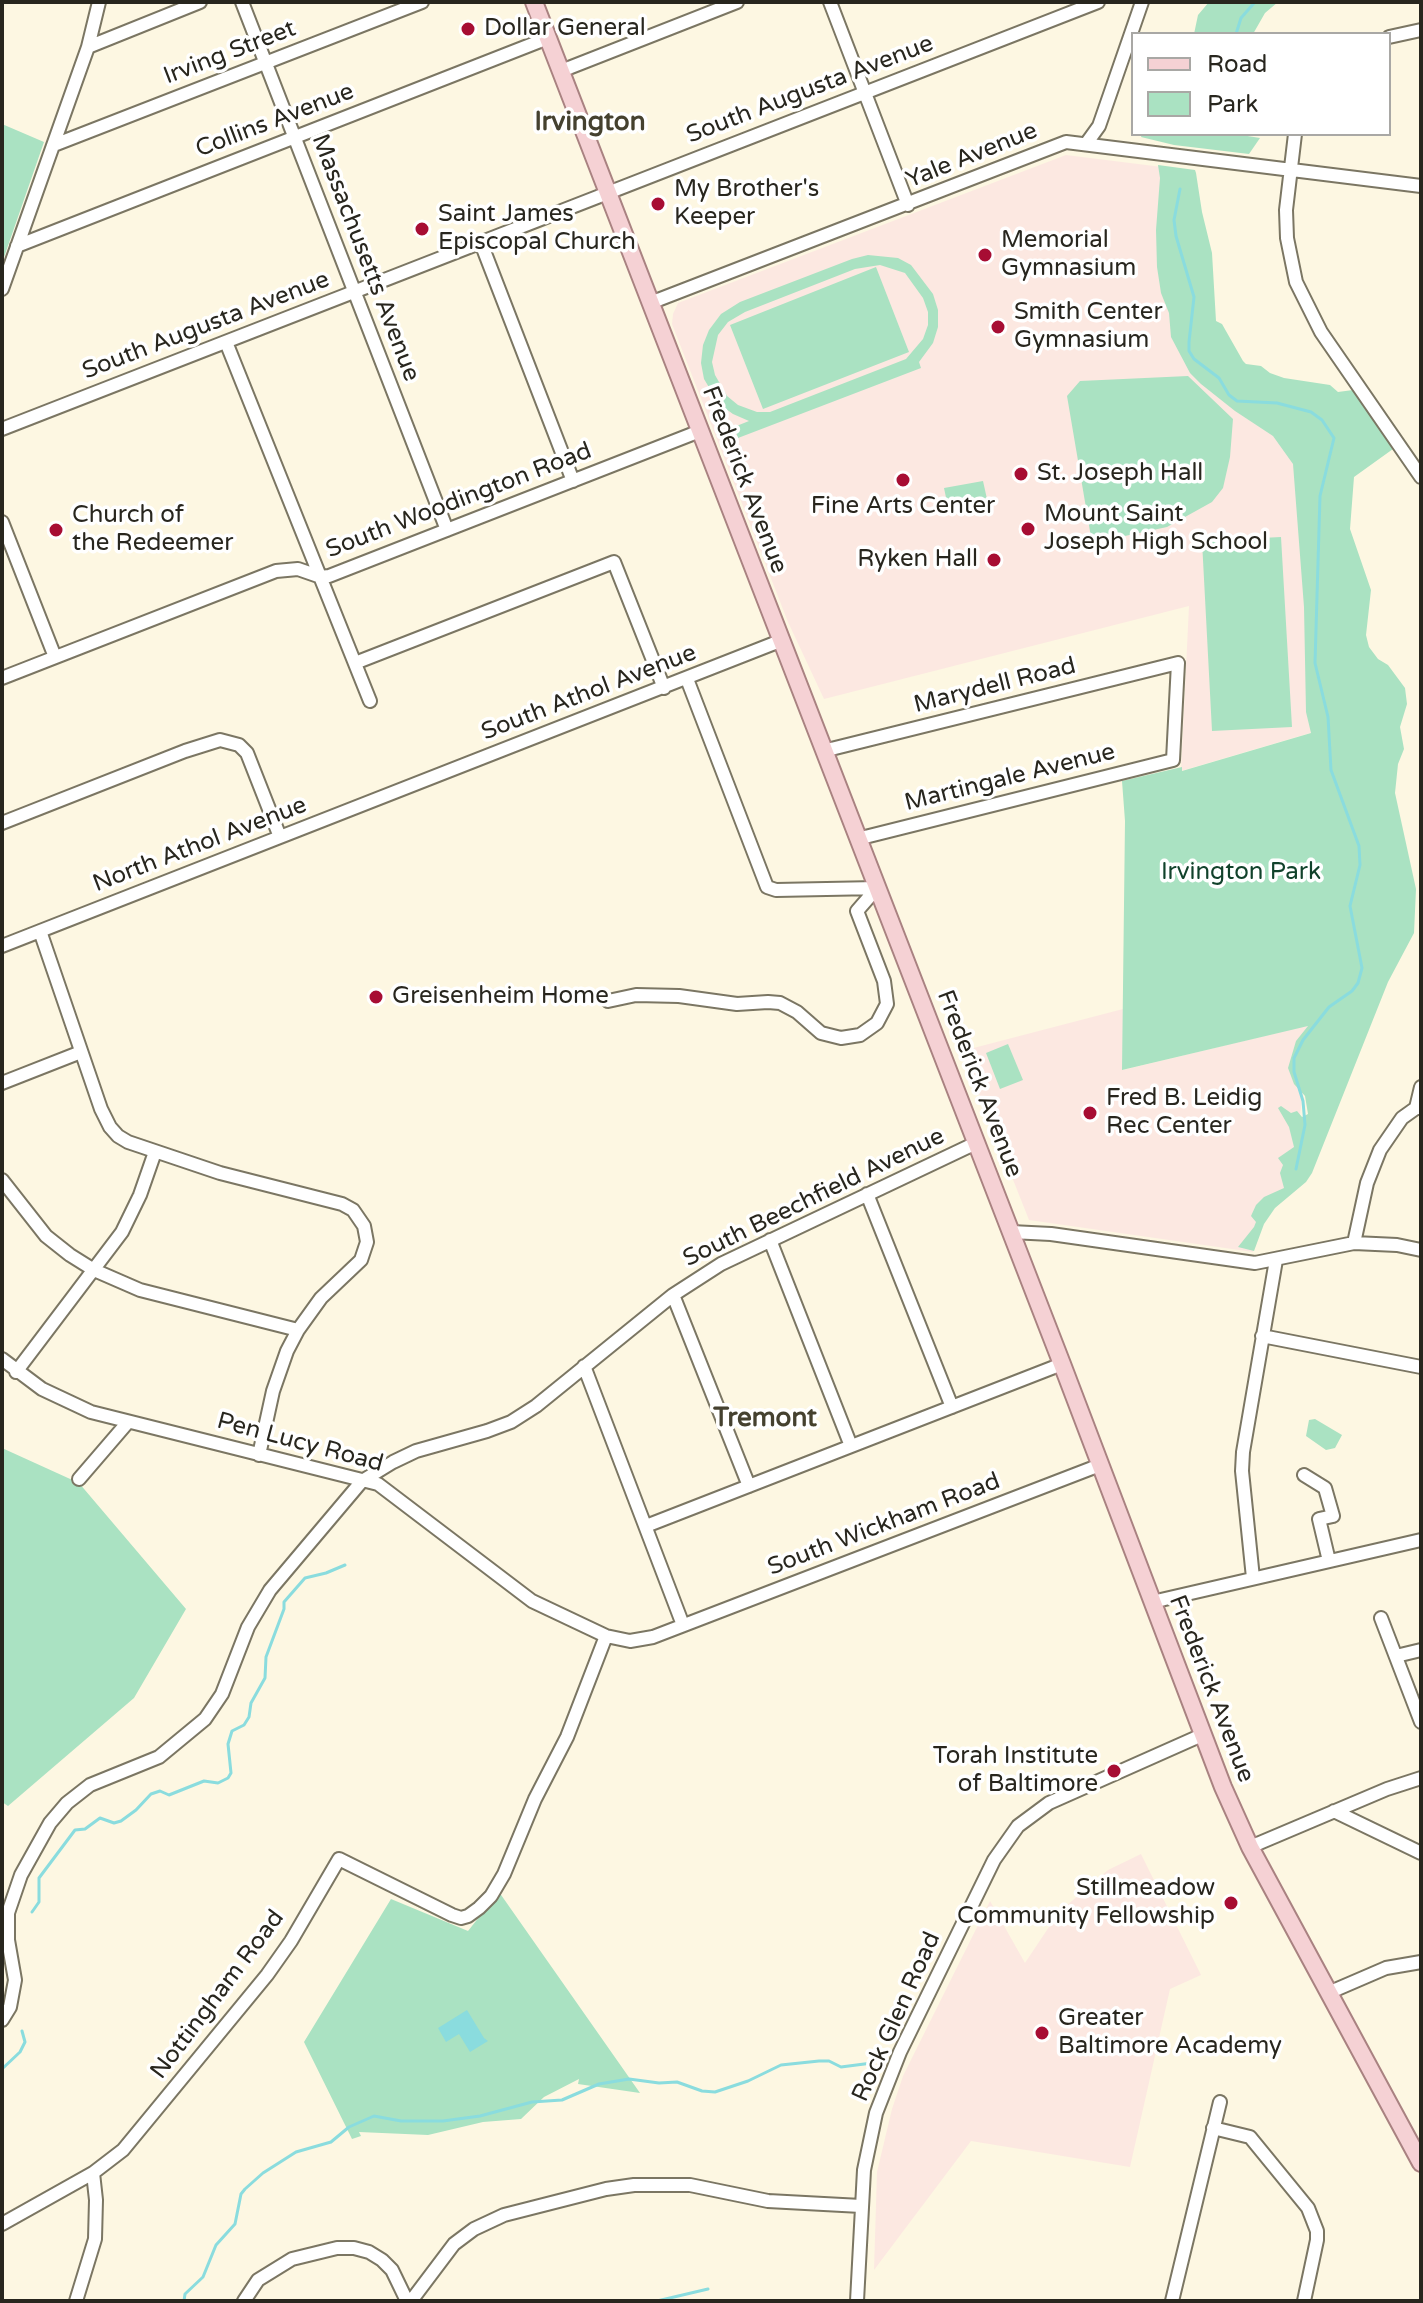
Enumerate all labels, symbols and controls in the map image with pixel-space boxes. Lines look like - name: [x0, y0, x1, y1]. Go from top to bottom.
- street label: Irving Street: [160, 15, 300, 91]
- place label: Dollar General: [484, 15, 646, 43]
- marker: Dollar General: [459, 20, 477, 38]
- street label: South Augusta Avenue: [682, 30, 938, 150]
- legend: [1131, 32, 1391, 136]
- text: Road: [1207, 50, 1267, 79]
- street label: Collins Avenue: [192, 78, 358, 164]
- text: Park: [1207, 90, 1258, 119]
- district label: Irvington: [535, 107, 645, 139]
- street label: Yale Avenue: [902, 117, 1042, 195]
- street label: Massachusetts Avenue: [305, 130, 425, 386]
- place label: My Brother's Keeper: [674, 176, 819, 232]
- marker: My Brother's Keeper: [649, 195, 667, 213]
- place label: Saint James Episcopal Church: [438, 201, 636, 257]
- marker: Saint James Episcopal Church: [413, 220, 431, 238]
- place label: Memorial Gymnasium: [1001, 227, 1136, 283]
- marker: Memorial Gymnasium: [976, 246, 994, 264]
- street label: South Augusta Avenue: [78, 266, 334, 386]
- place label: Smith Center Gymnasium: [1014, 299, 1163, 355]
- marker: Smith Center Gymnasium: [989, 318, 1007, 336]
- street label: Frederick Avenue: [695, 382, 793, 578]
- street label: South Woodington Road: [322, 437, 596, 565]
- place label: St. Joseph Hall: [1037, 460, 1203, 488]
- marker: St. Joseph Hall: [1012, 465, 1030, 483]
- marker: Fine Arts Center: [894, 471, 912, 489]
- place label: Fine Arts Center: [811, 493, 995, 521]
- place label: Mount Saint Joseph High School: [1044, 501, 1268, 557]
- place label: Church of the Redeemer: [72, 502, 233, 558]
- marker: Mount Saint Joseph High School: [1019, 520, 1037, 538]
- marker: Church of the Redeemer: [47, 521, 65, 539]
- place label: Ryken Hall: [857, 546, 978, 574]
- marker: Ryken Hall: [985, 551, 1003, 569]
- street label: South Athol Avenue: [477, 639, 701, 747]
- street label: Marydell Road: [911, 652, 1079, 720]
- street label: Martingale Avenue: [902, 738, 1118, 818]
- street label: North Athol Avenue: [89, 791, 311, 899]
- park label: Irvington Park: [1161, 859, 1321, 887]
- place label: Greisenheim Home: [392, 983, 609, 1011]
- street label: Frederick Avenue: [930, 986, 1028, 1182]
- marker: Greisenheim Home: [367, 988, 385, 1006]
- place label: Fred B. Leidig Rec Center: [1106, 1085, 1262, 1141]
- marker: Fred B. Leidig Rec Center: [1081, 1104, 1099, 1122]
- street label: South Beechfield Avenue: [679, 1122, 949, 1274]
- district label: Tremont: [713, 1403, 817, 1435]
- street label: Pen Lucy Road: [214, 1407, 386, 1479]
- street label: South Wickham Road: [764, 1467, 1004, 1583]
- street label: Frederick Avenue: [1162, 1591, 1260, 1787]
- place label: Torah Institute of Baltimore: [933, 1743, 1098, 1799]
- marker: Torah Institute of Baltimore: [1105, 1762, 1123, 1780]
- place label: Stillmeadow Community Fellowship: [957, 1875, 1215, 1931]
- marker: Stillmeadow Community Fellowship: [1222, 1894, 1240, 1912]
- street label: Nottingham Road: [145, 1905, 291, 2085]
- street label: Rock Glen Road: [847, 1928, 947, 2106]
- place label: Greater Baltimore Academy: [1058, 2005, 1282, 2061]
- marker: Greater Baltimore Academy: [1033, 2024, 1051, 2042]

